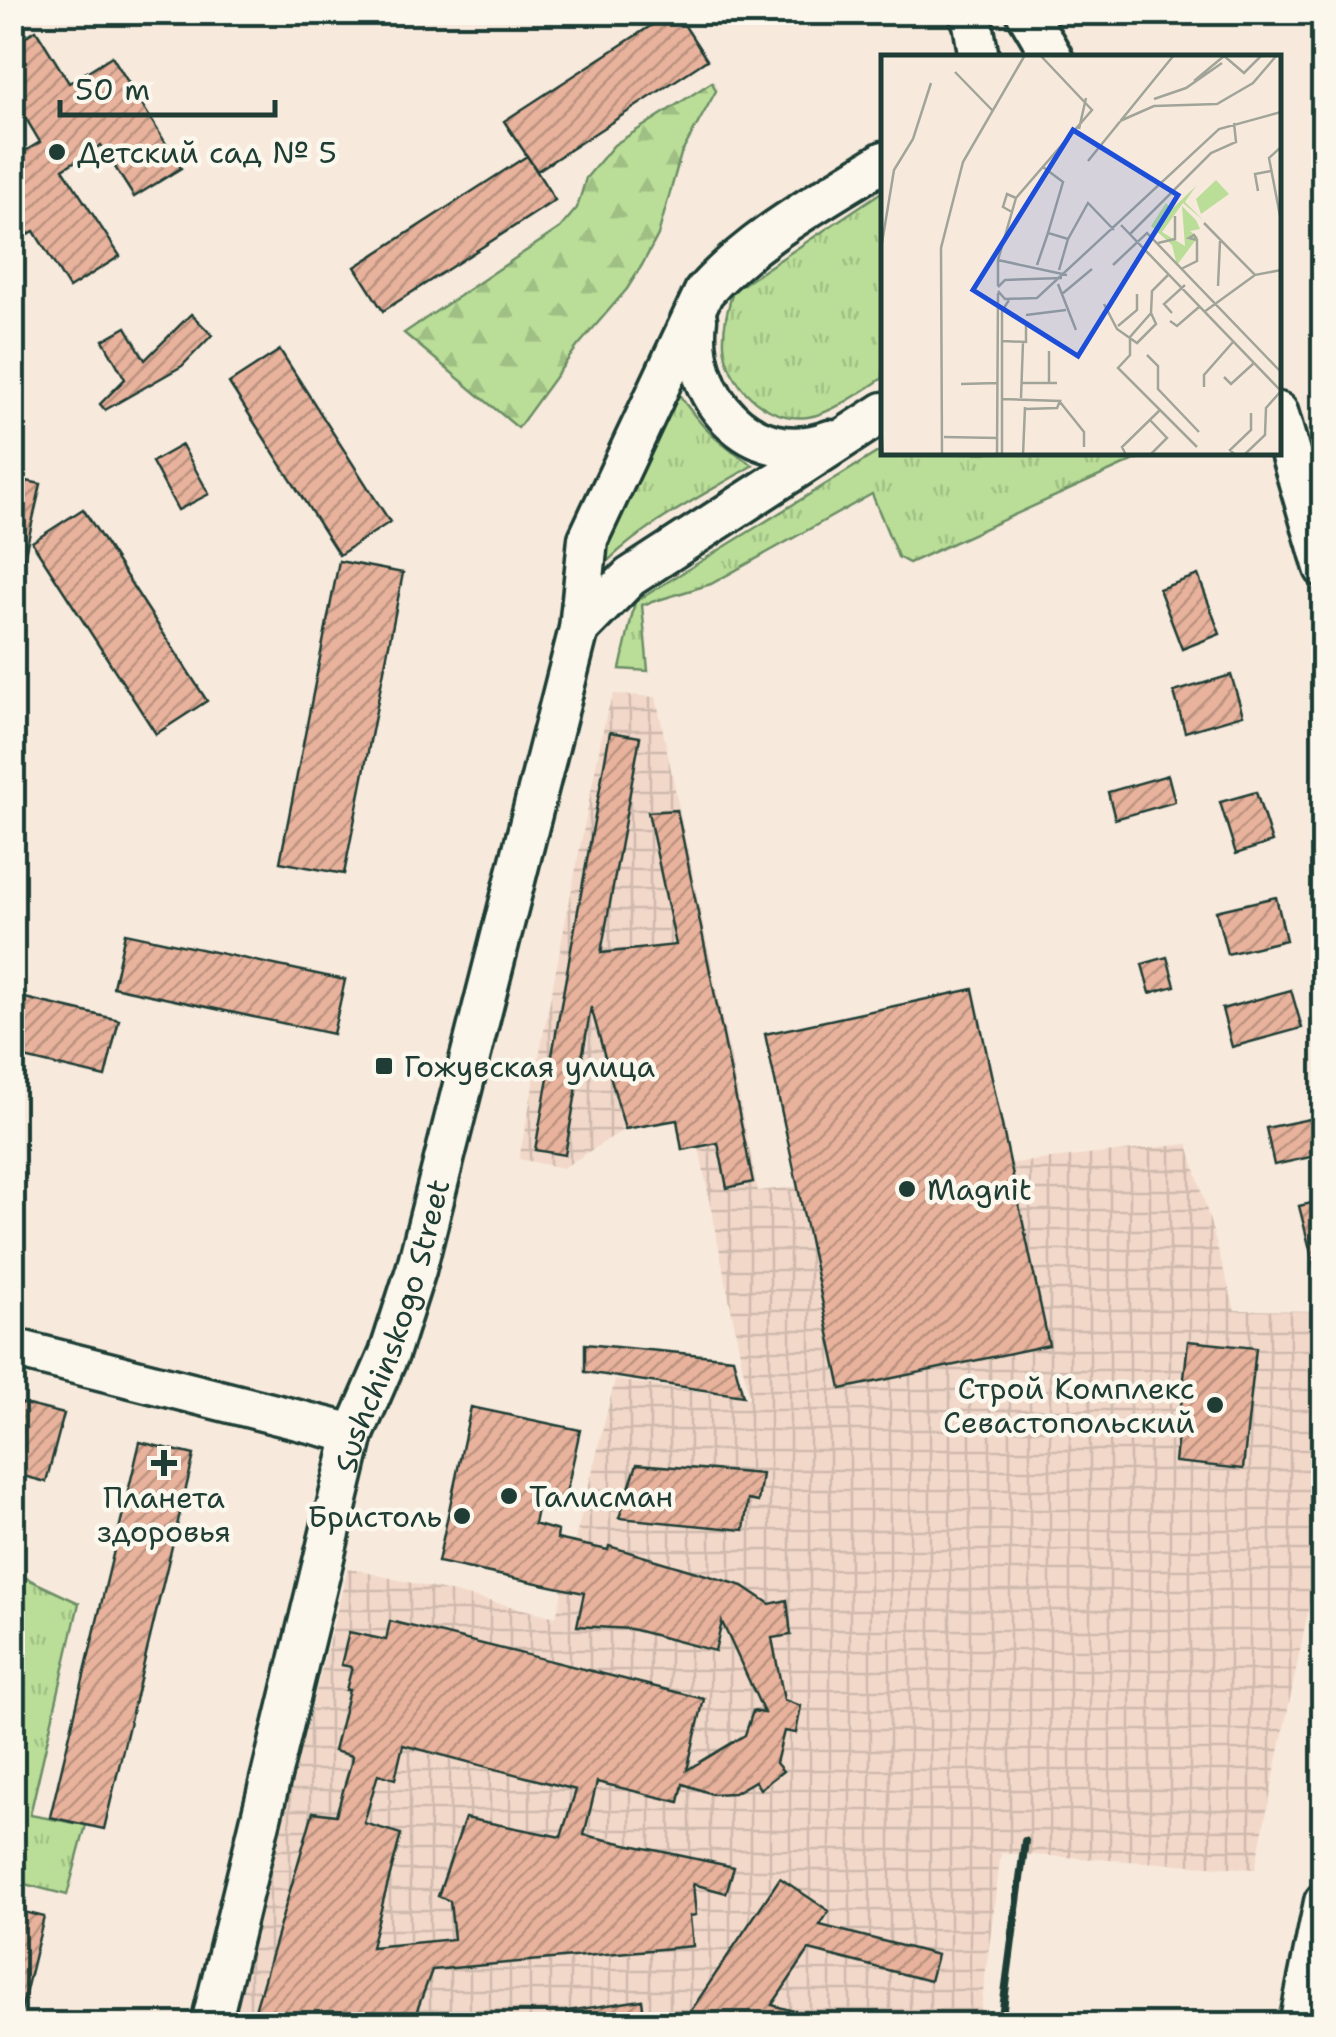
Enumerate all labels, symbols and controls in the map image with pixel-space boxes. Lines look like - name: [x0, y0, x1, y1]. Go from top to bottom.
- scale bar: [60, 55, 275, 117]
- inset map: [881, 55, 1281, 455]
- text: 50 m: [75, 69, 150, 110]
- place label: Детский сад № 5: [77, 132, 337, 173]
- marker: Детский сад № 5: [46, 141, 68, 163]
- place label: Гожувская улица: [404, 1046, 656, 1087]
- marker: Гожувская улица: [373, 1055, 395, 1077]
- place label: Magnit: [927, 1169, 1032, 1210]
- street label: Sushchinskogo Street: [325, 1174, 459, 1477]
- marker: Magnit: [896, 1178, 918, 1200]
- place label: Строй Комплекс Севастопольский: [943, 1368, 1195, 1443]
- marker: Строй Комплекс Севастопольский: [1204, 1394, 1226, 1416]
- marker: Планета здоровья: [153, 1452, 175, 1474]
- place label: Талисман: [529, 1476, 673, 1517]
- place label: Планета здоровья: [97, 1477, 231, 1552]
- marker: Талисман: [498, 1485, 520, 1507]
- place label: Бристоль: [308, 1496, 442, 1537]
- marker: Бристоль: [451, 1505, 473, 1527]

